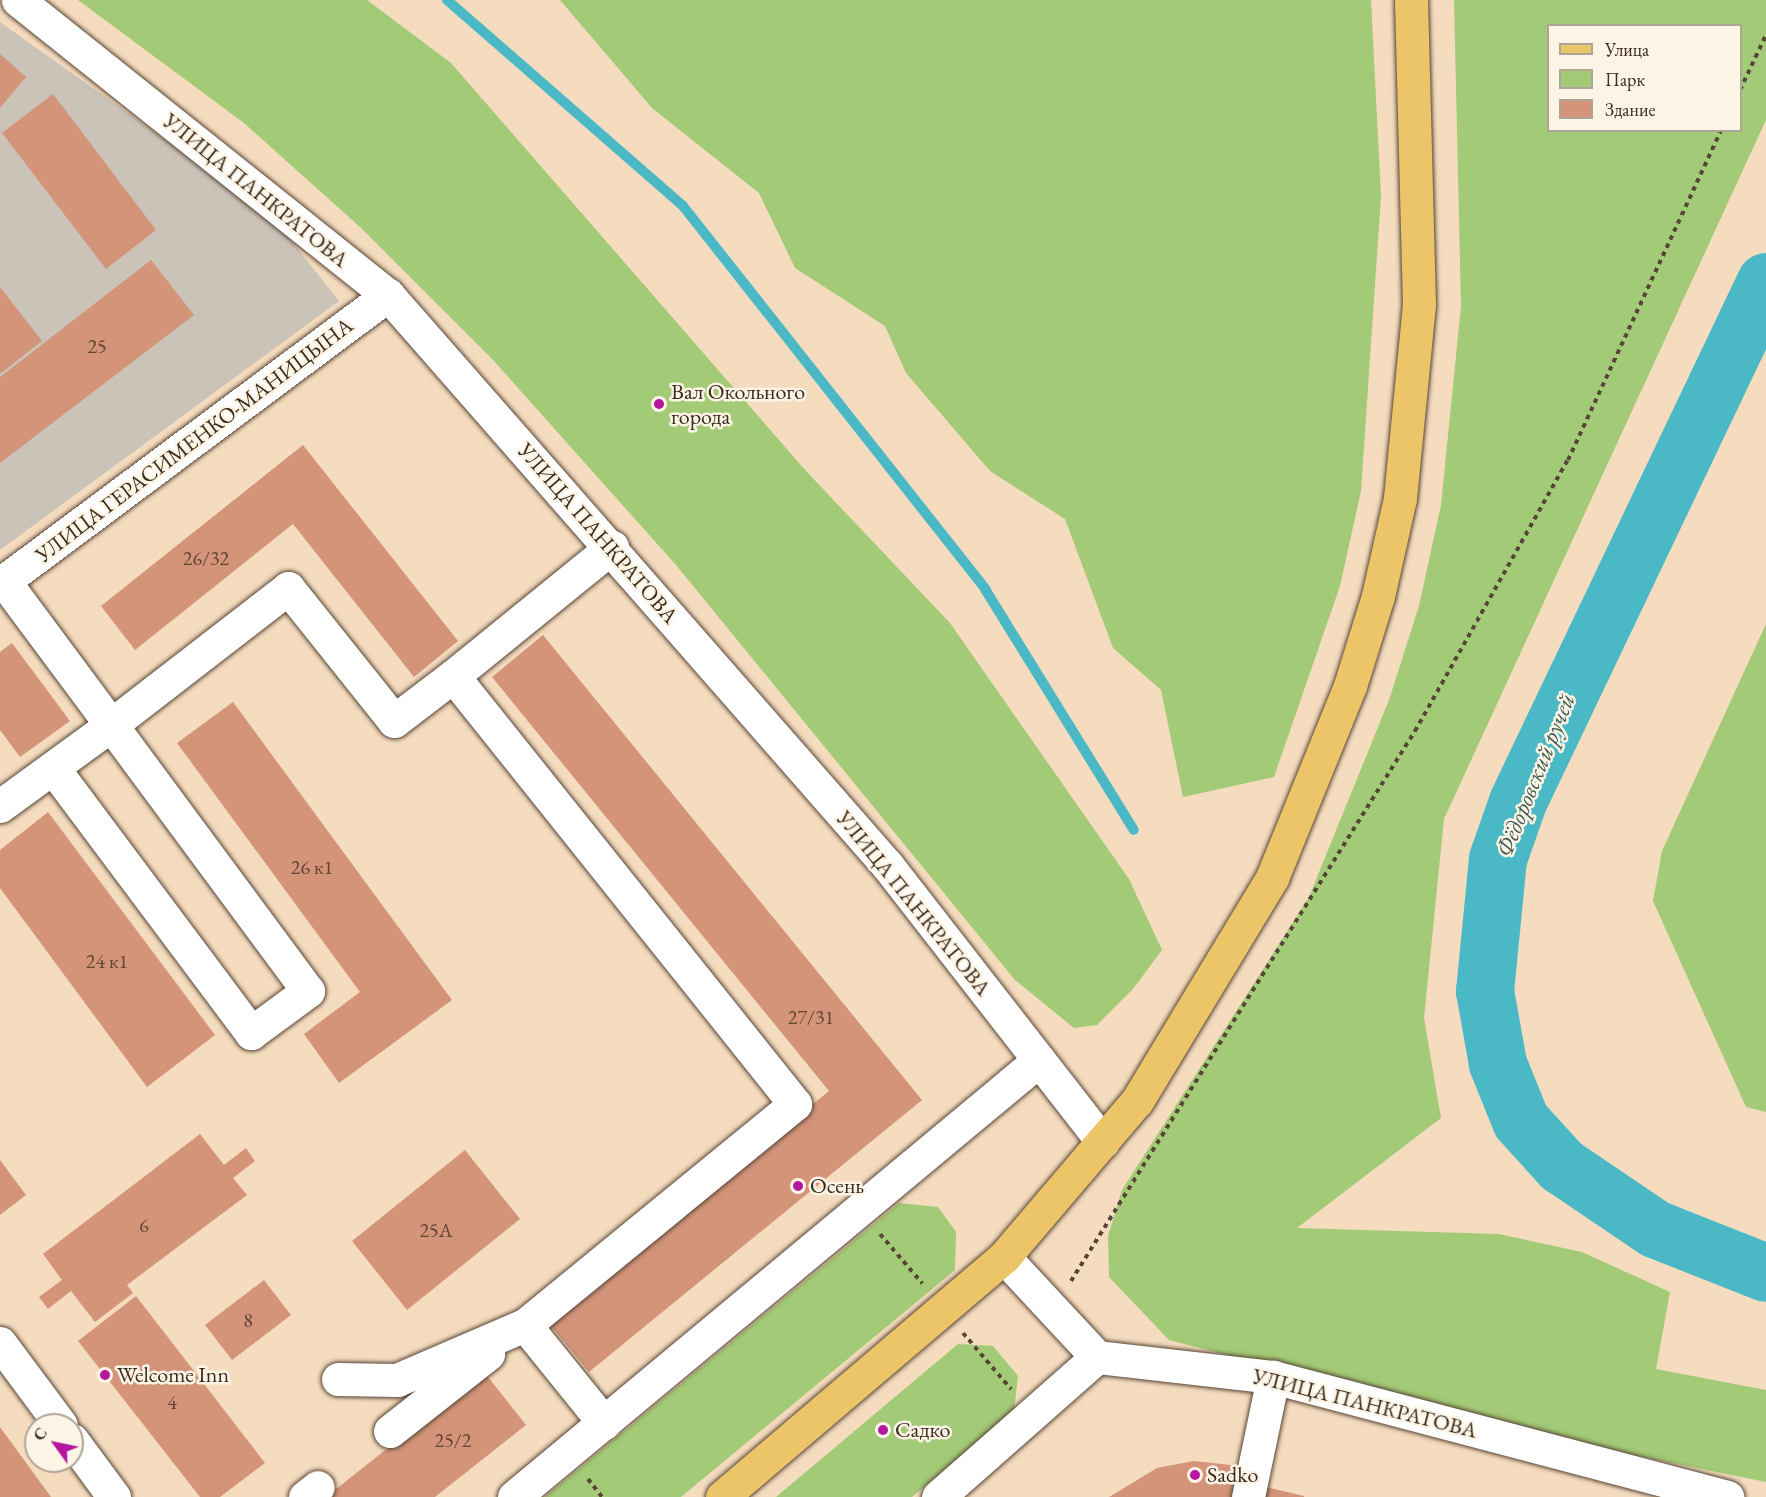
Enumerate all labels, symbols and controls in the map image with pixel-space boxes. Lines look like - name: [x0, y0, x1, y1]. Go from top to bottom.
- legend: [1547, 24, 1742, 132]
- text: Улица: [1605, 38, 1649, 61]
- text: Парк: [1605, 68, 1645, 91]
- text: Здание: [1605, 98, 1655, 121]
- street label: УЛИЦА ПАНКРАТОВА: [158, 107, 354, 273]
- street label: УЛИЦА ГЕРАСИМЕНКО-МАНИЦЫНА: [30, 312, 358, 568]
- house number: 25: [87, 334, 107, 358]
- place label: Вал Окольного города: [671, 378, 805, 430]
- marker: Вал Окольного города: [652, 397, 666, 411]
- street label: УЛИЦА ПАНКРАТОВА: [512, 437, 684, 629]
- house number: 26/32: [183, 546, 229, 570]
- water label: Фёдоровский ручей: [1489, 689, 1581, 861]
- street label: УЛИЦА ПАНКРАТОВА: [831, 805, 997, 1001]
- house number: 26 к1: [291, 855, 333, 879]
- house number: 24 к1: [86, 949, 128, 973]
- house number: 27/31: [788, 1005, 834, 1029]
- place label: Осень: [810, 1173, 864, 1199]
- marker: Осень: [791, 1179, 805, 1193]
- house number: 6: [139, 1213, 149, 1237]
- house number: 25А: [419, 1218, 453, 1242]
- house number: 8: [243, 1308, 253, 1332]
- place label: Welcome Inn: [117, 1362, 229, 1388]
- street label: УЛИЦА ПАНКРАТОВА: [1250, 1362, 1480, 1444]
- marker: Welcome Inn: [98, 1368, 112, 1382]
- house number: 4: [167, 1390, 177, 1414]
- north arrow: [24, 1413, 84, 1473]
- place label: Садко: [895, 1417, 950, 1443]
- marker: Садко: [876, 1423, 890, 1437]
- text: С: [28, 1424, 52, 1445]
- house number: 25/2: [435, 1428, 471, 1452]
- place label: Sadko: [1207, 1462, 1258, 1488]
- marker: Sadko: [1188, 1468, 1202, 1482]

